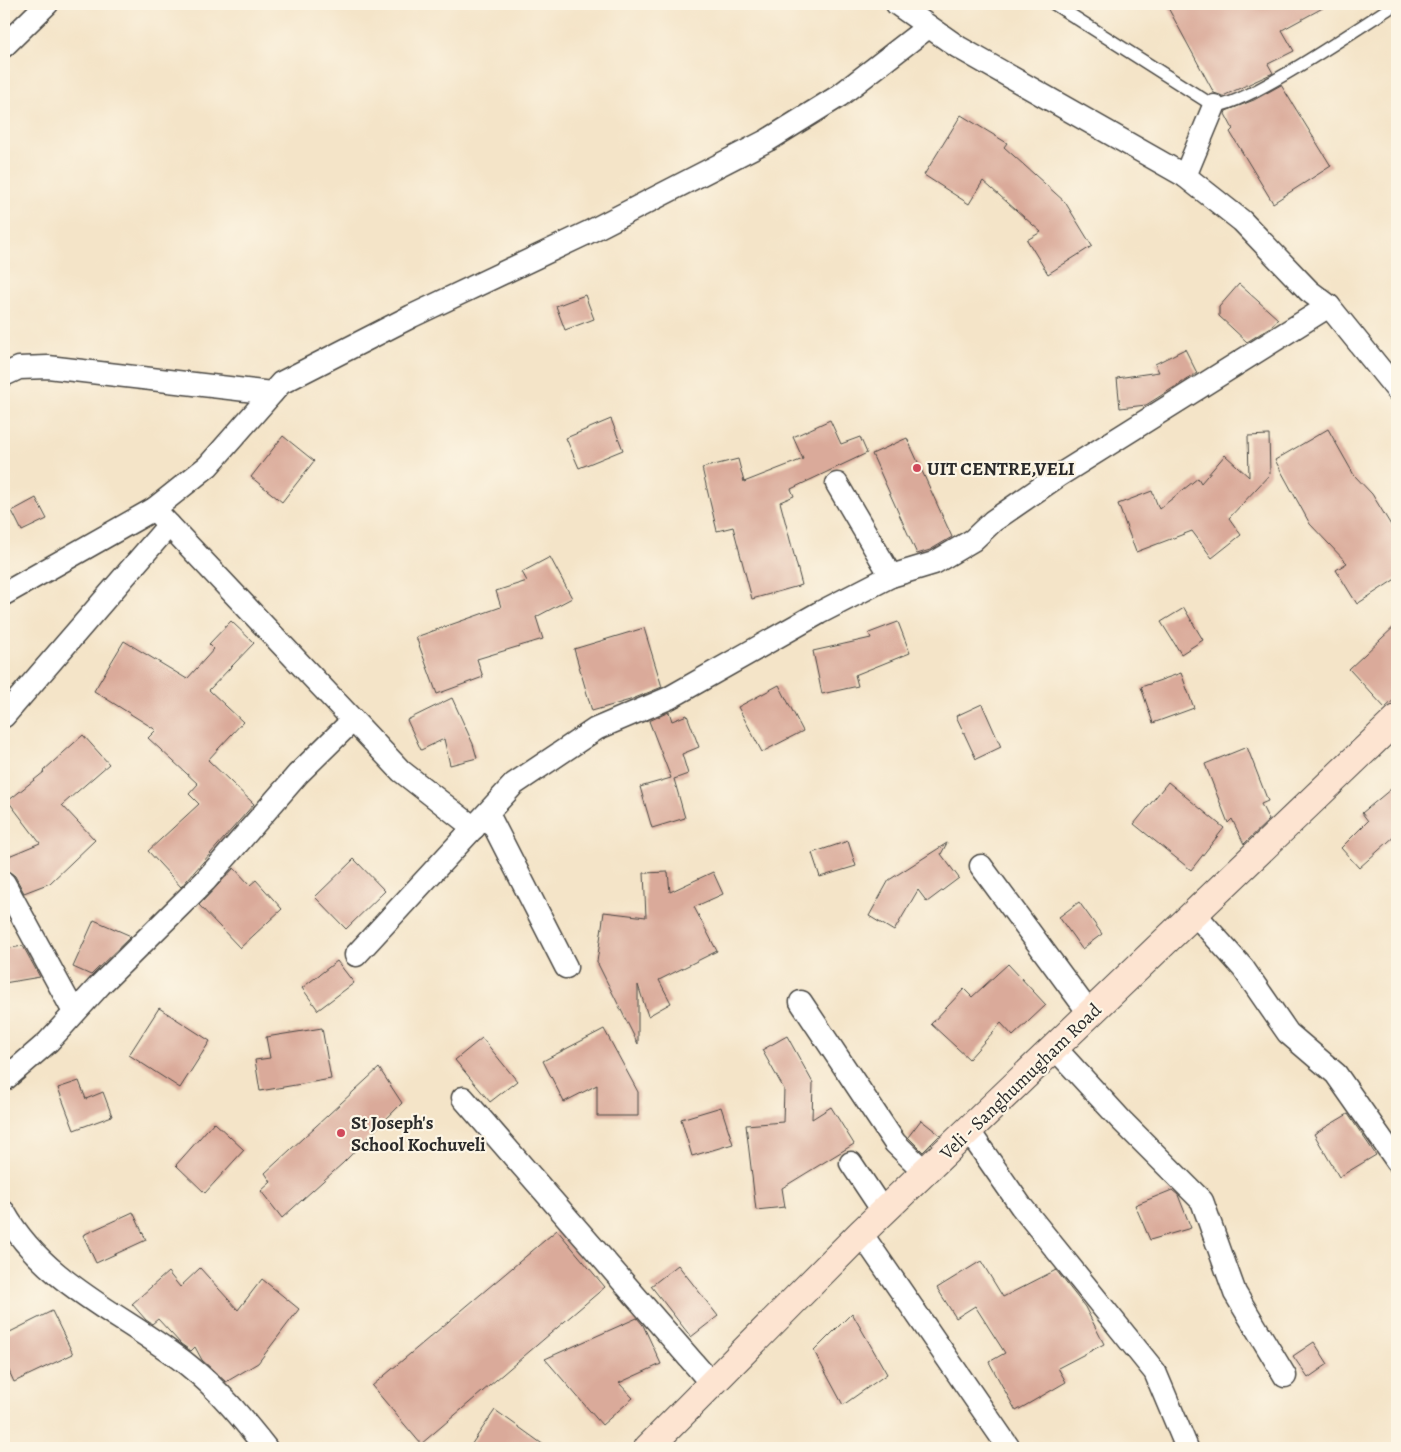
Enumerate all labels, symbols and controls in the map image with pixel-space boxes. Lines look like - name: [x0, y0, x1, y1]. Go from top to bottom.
- place label: UIT CENTRE,VELI: [927, 456, 1075, 482]
- marker: UIT CENTRE,VELI: [911, 462, 923, 474]
- street label: Veli - Sanghumugham Road: [934, 997, 1108, 1167]
- place label: St Joseph's School Kochuveli: [351, 1110, 486, 1158]
- marker: St Joseph's School Kochuveli: [335, 1127, 347, 1139]

